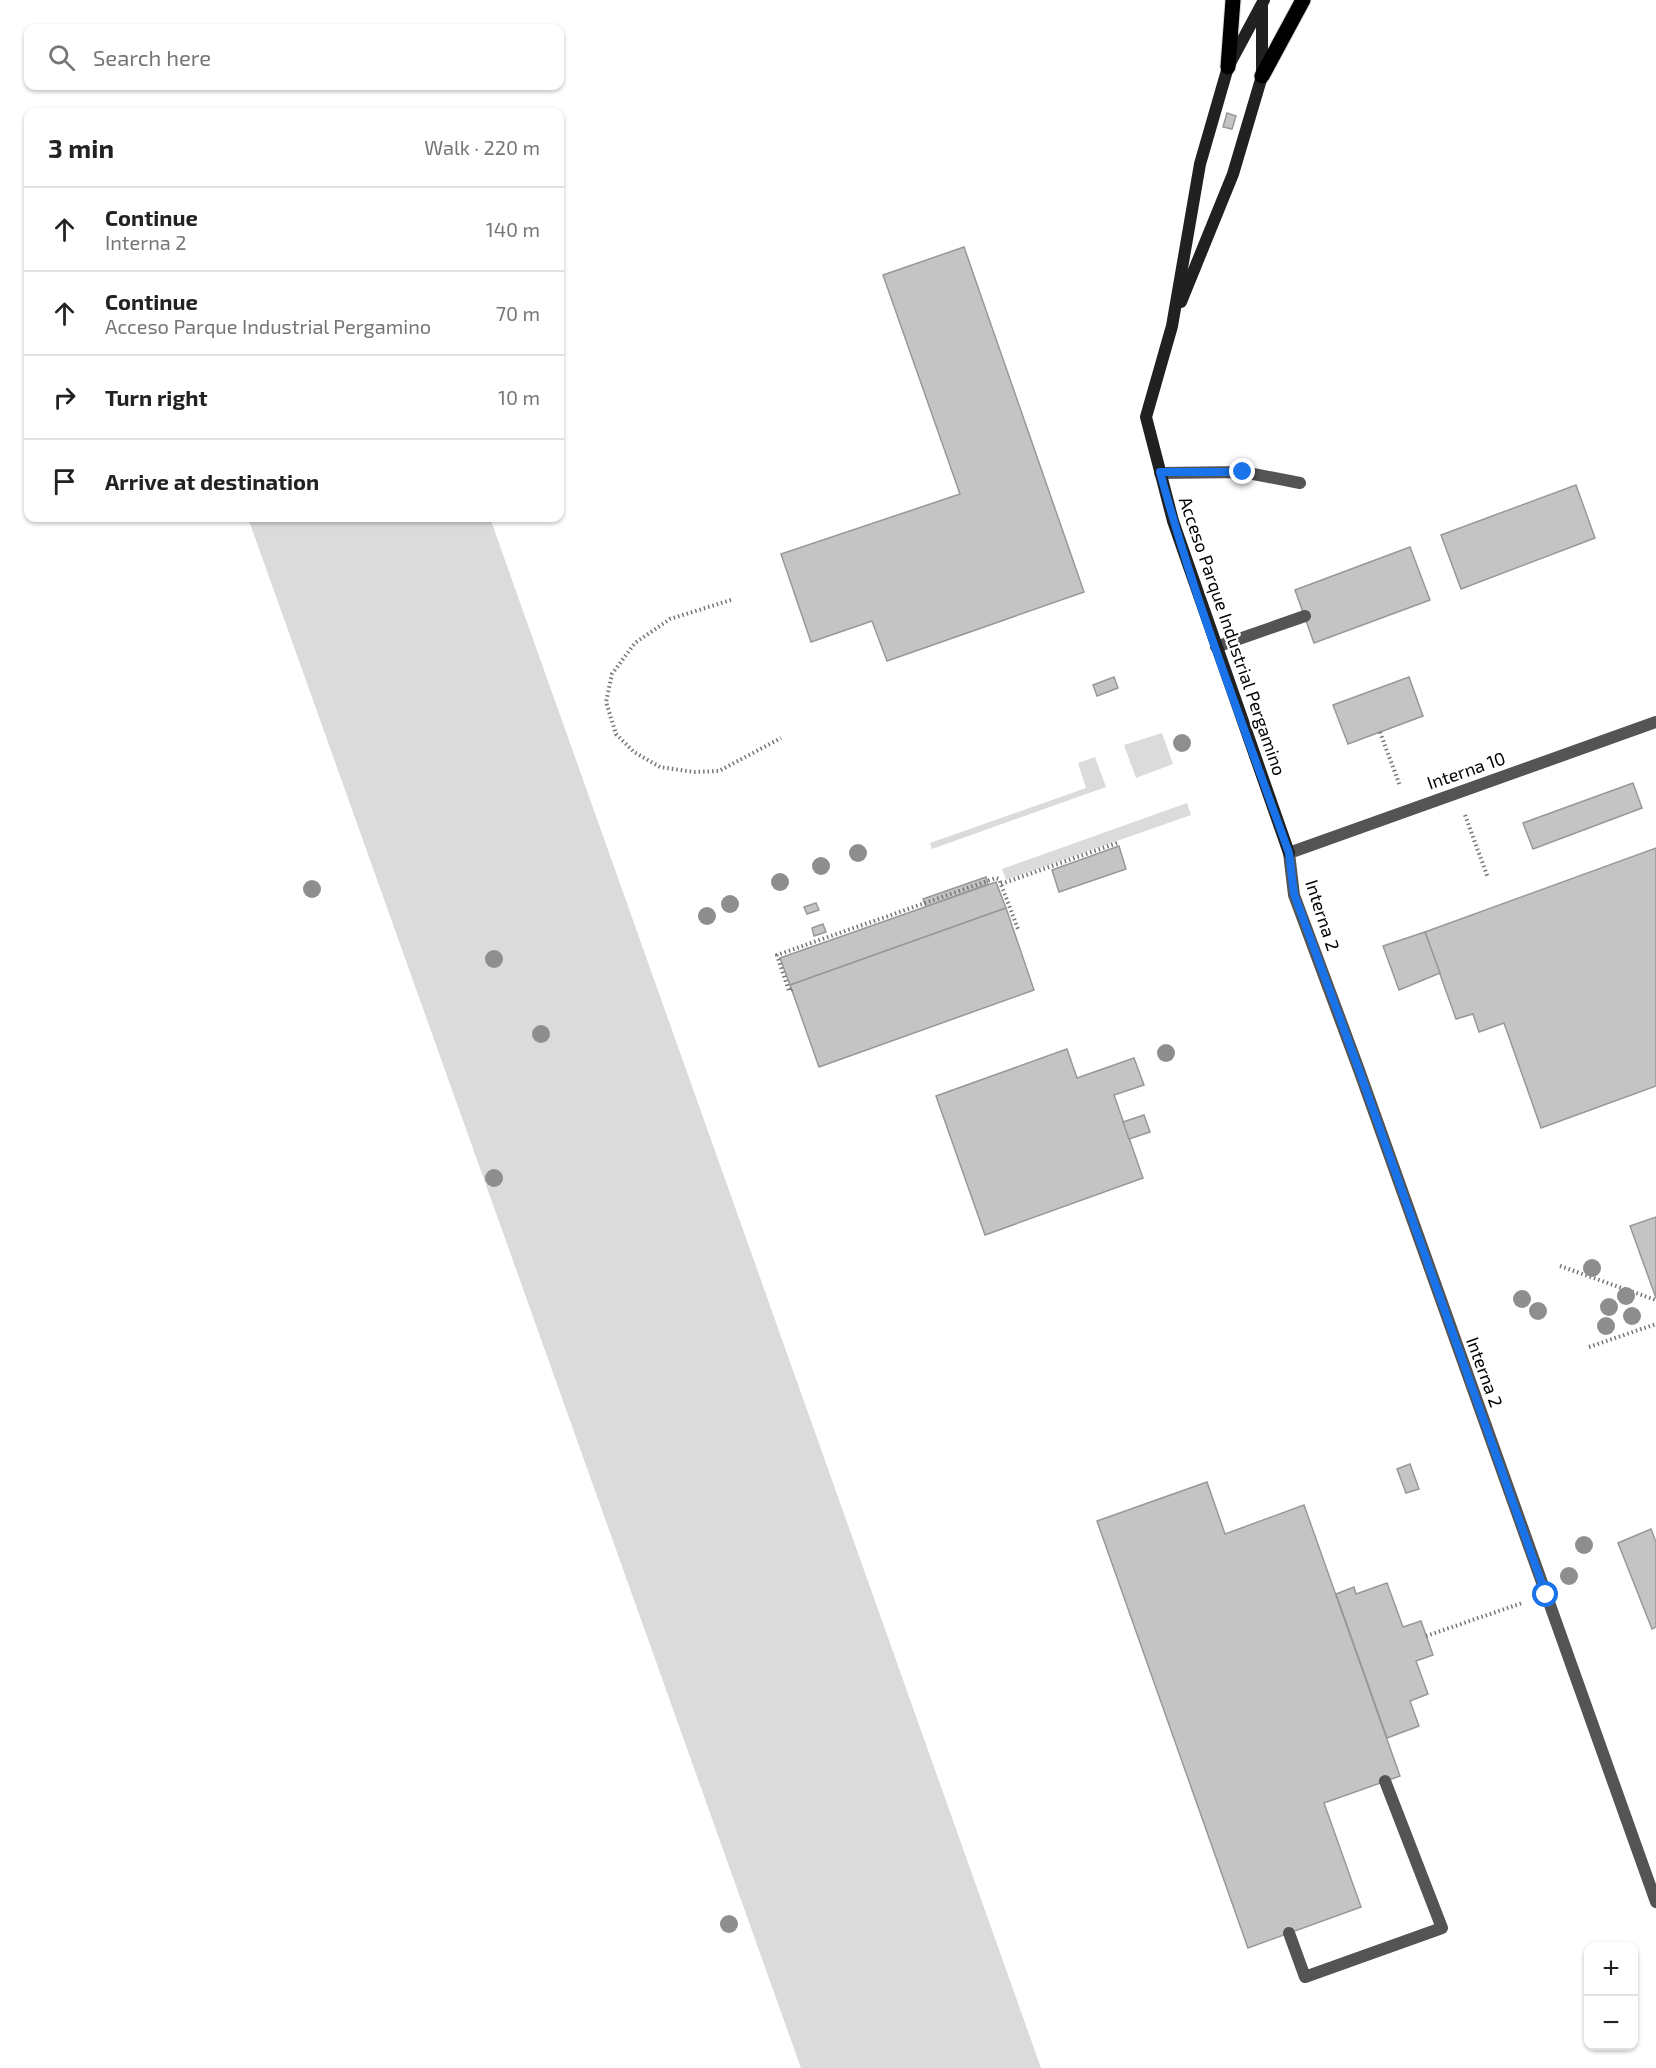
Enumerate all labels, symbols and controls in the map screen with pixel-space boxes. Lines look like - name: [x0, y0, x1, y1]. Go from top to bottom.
- search box: [24, 24, 564, 90]
- icon: search: [45, 41, 78, 74]
- text: Search here: [93, 44, 211, 70]
- text: 3 min: [48, 132, 114, 163]
- text: Walk · 220 m: [424, 135, 540, 159]
- text: Continue: [105, 204, 198, 230]
- icon: ahead: [48, 213, 81, 246]
- text: 140 m: [486, 217, 540, 241]
- text: Interna 2: [105, 230, 187, 254]
- text: Continue: [105, 288, 198, 314]
- icon: ahead: [48, 297, 81, 330]
- text: 70 m: [496, 301, 540, 325]
- text: Acceso Parque Industrial Pergamino: [105, 314, 431, 338]
- icon: right: [48, 381, 81, 414]
- text: Turn right: [105, 384, 207, 410]
- text: 10 m: [498, 385, 540, 409]
- route end: [1229, 458, 1255, 484]
- icon: arrive: [48, 465, 81, 498]
- text: Arrive at destination: [105, 468, 319, 494]
- street label: Acceso Parque Industrial Pergamino: [1175, 494, 1291, 778]
- street label: Interna 10: [1424, 746, 1508, 794]
- street label: Interna 2: [1301, 877, 1345, 953]
- street label: Interna 2: [1462, 1334, 1508, 1410]
- route start: [1532, 1581, 1558, 1607]
- map controls: [1584, 1942, 1638, 2050]
- button: +: [1584, 1942, 1638, 1996]
- button: −: [1584, 1996, 1638, 2050]

